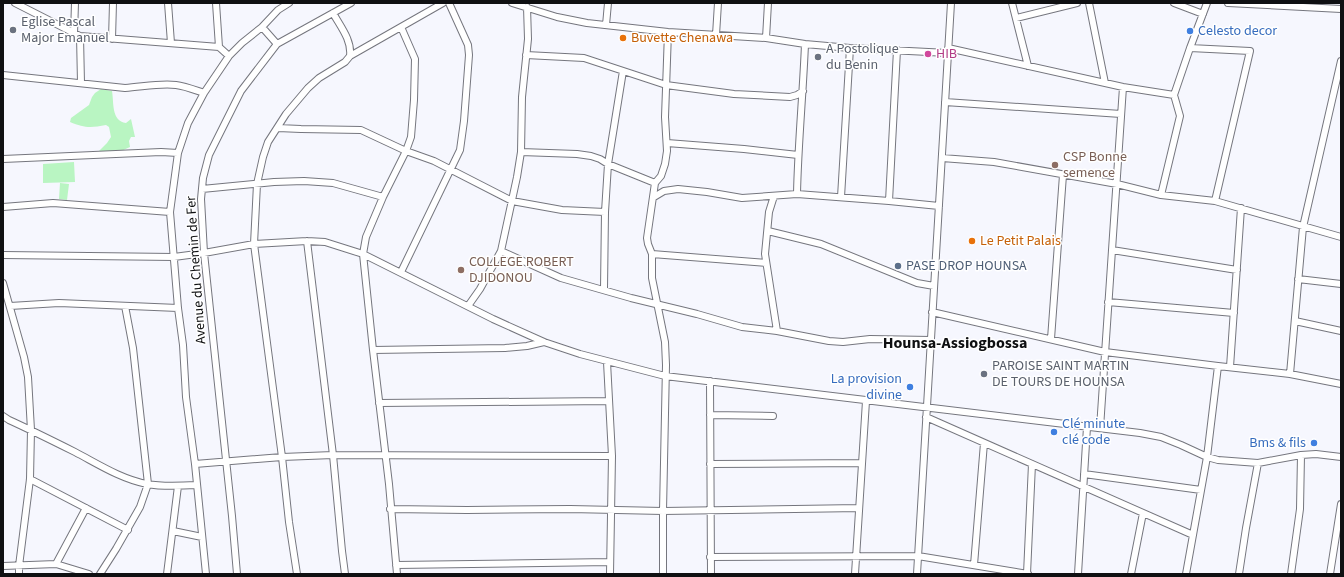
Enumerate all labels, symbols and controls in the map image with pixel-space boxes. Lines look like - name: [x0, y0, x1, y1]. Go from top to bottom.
- place label: Eglise Pascal Major Emanuel: [21, 12, 109, 48]
- place label: Celesto decor: [1198, 21, 1277, 41]
- marker: Eglise Pascal Major Emanuel: [8, 25, 18, 35]
- marker: Celesto decor: [1185, 26, 1195, 36]
- place label: Buvette Chenawa: [631, 28, 733, 48]
- marker: Buvette Chenawa: [618, 33, 628, 43]
- place label: A Postolique du Benin: [826, 39, 899, 75]
- place label: HIB: [936, 44, 957, 64]
- marker: HIB: [923, 49, 933, 59]
- marker: A Postolique du Benin: [813, 52, 823, 62]
- place label: CSP Bonne semence: [1063, 147, 1127, 183]
- marker: CSP Bonne semence: [1050, 160, 1060, 170]
- street label: Avenue du Chemin de Fer: [181, 195, 211, 345]
- place label: Le Petit Palais: [980, 231, 1061, 251]
- marker: Le Petit Palais: [967, 236, 977, 246]
- place label: COLLEGE ROBERT DJIDONOU: [469, 252, 574, 288]
- place label: PASE DROP HOUNSA: [906, 256, 1027, 276]
- marker: PASE DROP HOUNSA: [893, 261, 903, 271]
- marker: COLLEGE ROBERT DJIDONOU: [456, 265, 466, 275]
- district label: Hounsa-Assiogbossa: [883, 332, 1027, 354]
- place label: PAROISE SAINT MARTIN DE TOURS DE HOUNSA: [992, 356, 1129, 392]
- place label: La provision divine: [831, 369, 902, 405]
- marker: PAROISE SAINT MARTIN DE TOURS DE HOUNSA: [979, 369, 989, 379]
- marker: La provision divine: [905, 382, 915, 392]
- place label: Clé minute clé code: [1062, 414, 1125, 450]
- marker: Clé minute clé code: [1049, 427, 1059, 437]
- place label: Bms & fils: [1249, 433, 1306, 453]
- marker: Bms & fils: [1309, 438, 1319, 448]

